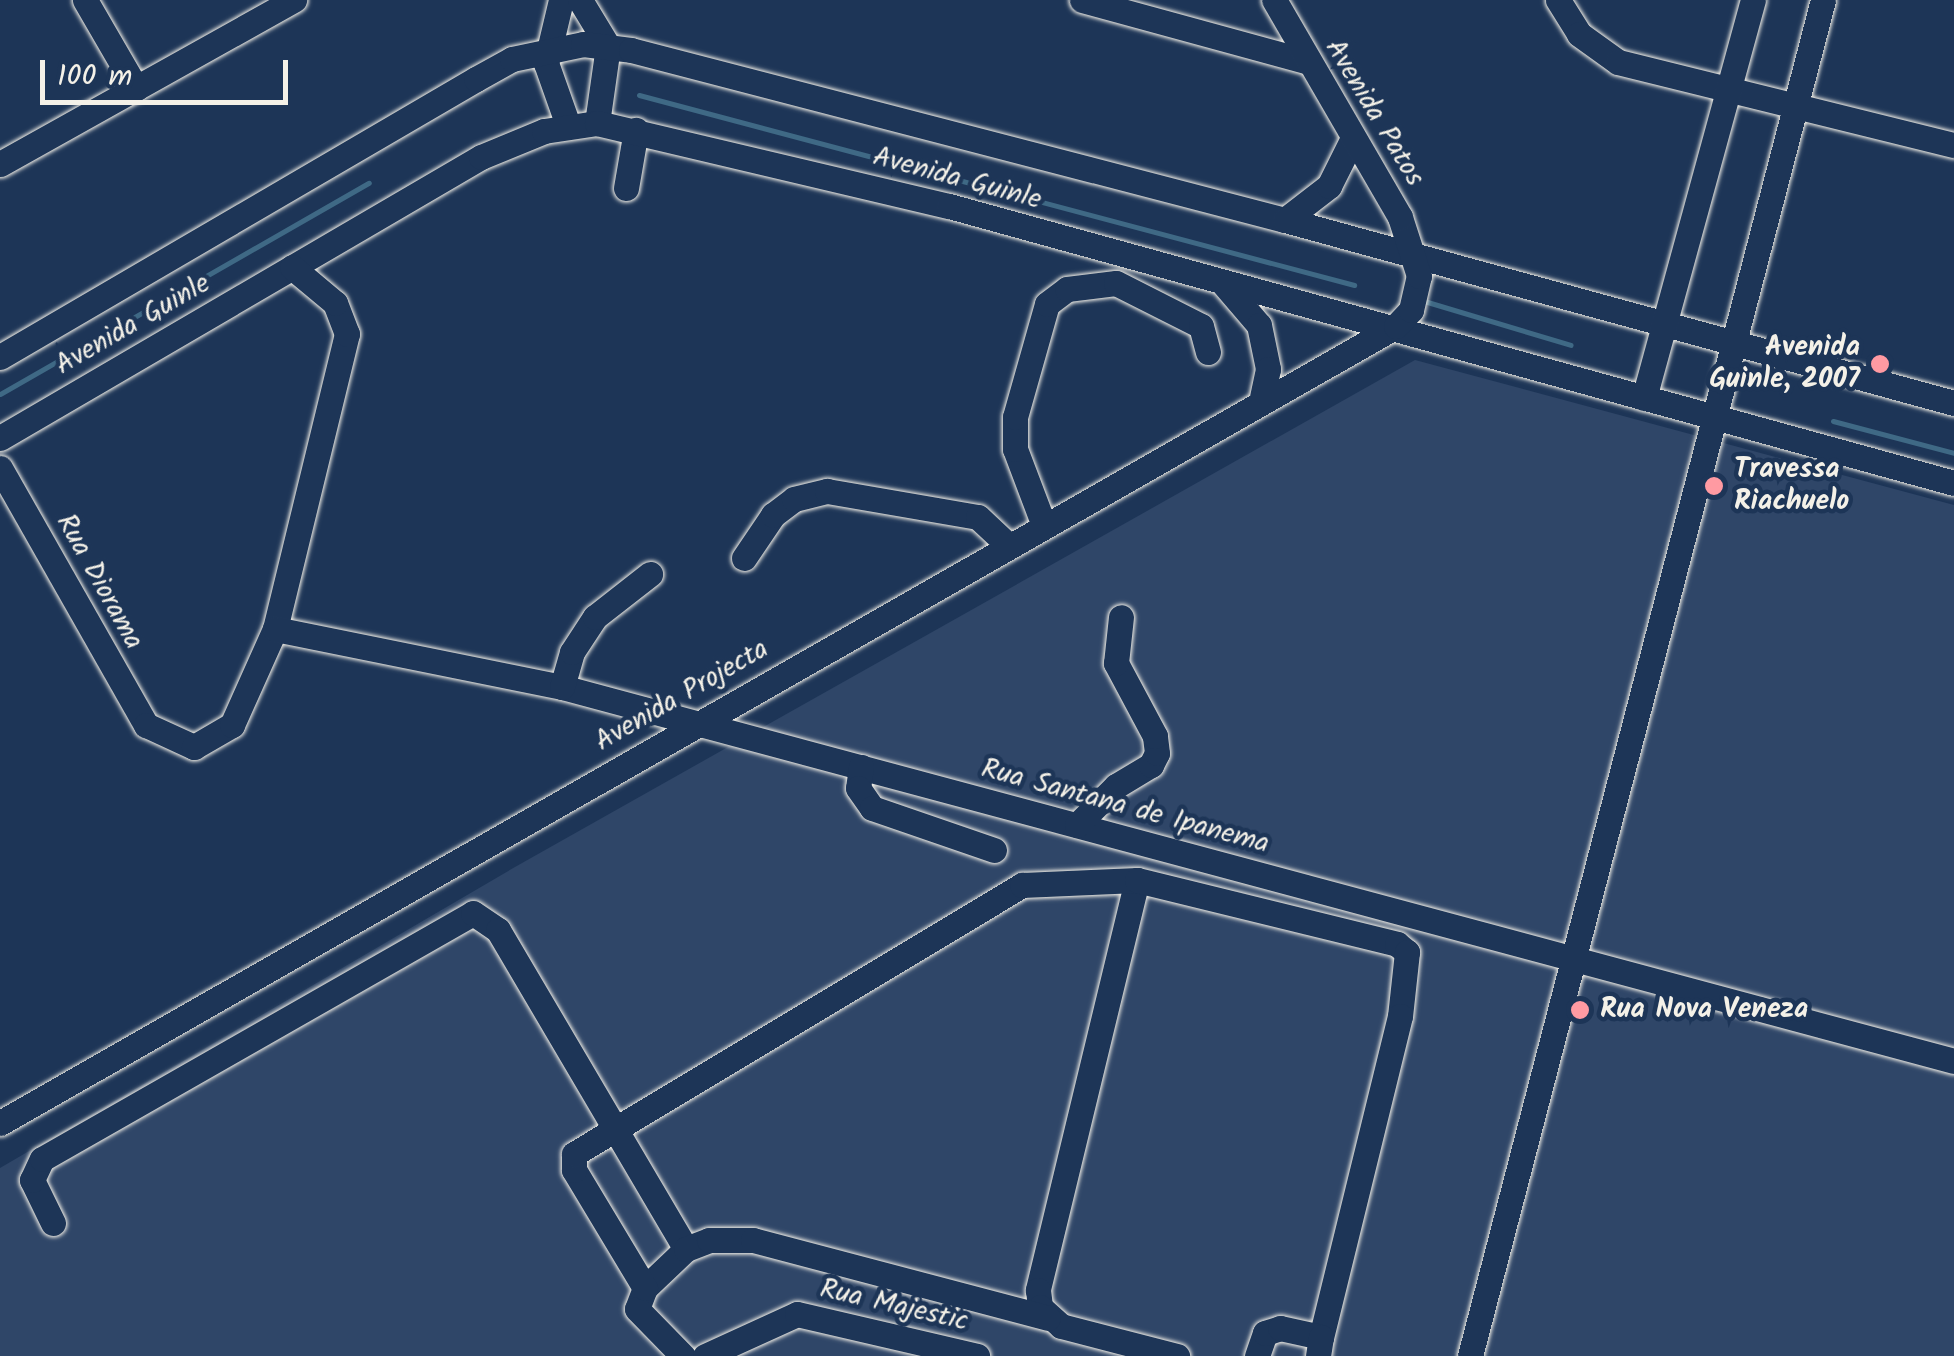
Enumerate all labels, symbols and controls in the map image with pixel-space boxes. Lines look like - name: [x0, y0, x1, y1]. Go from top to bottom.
- street label: Avenida Patos: [1317, 34, 1431, 192]
- scale bar: [45, 40, 292, 102]
- text: 100 m: [57, 53, 132, 101]
- street label: Avenida Guinle: [869, 140, 1045, 218]
- street label: Avenida Guinle: [50, 267, 216, 383]
- place label: Avenida Guinle, 2007: [1709, 331, 1860, 397]
- marker: Avenida Guinle, 2007: [1869, 353, 1891, 375]
- place label: Travessa Riachuelo: [1734, 453, 1849, 519]
- marker: Travessa Riachuelo: [1703, 475, 1725, 497]
- street label: Rua Diorama: [48, 509, 150, 655]
- street label: Avenida Projecta: [589, 633, 775, 759]
- street label: Rua Santana de Ipanema: [978, 752, 1272, 862]
- place label: Rua Nova Veneza: [1600, 993, 1808, 1027]
- marker: Rua Nova Veneza: [1569, 999, 1591, 1021]
- street label: Rua Majestic: [817, 1273, 971, 1339]

